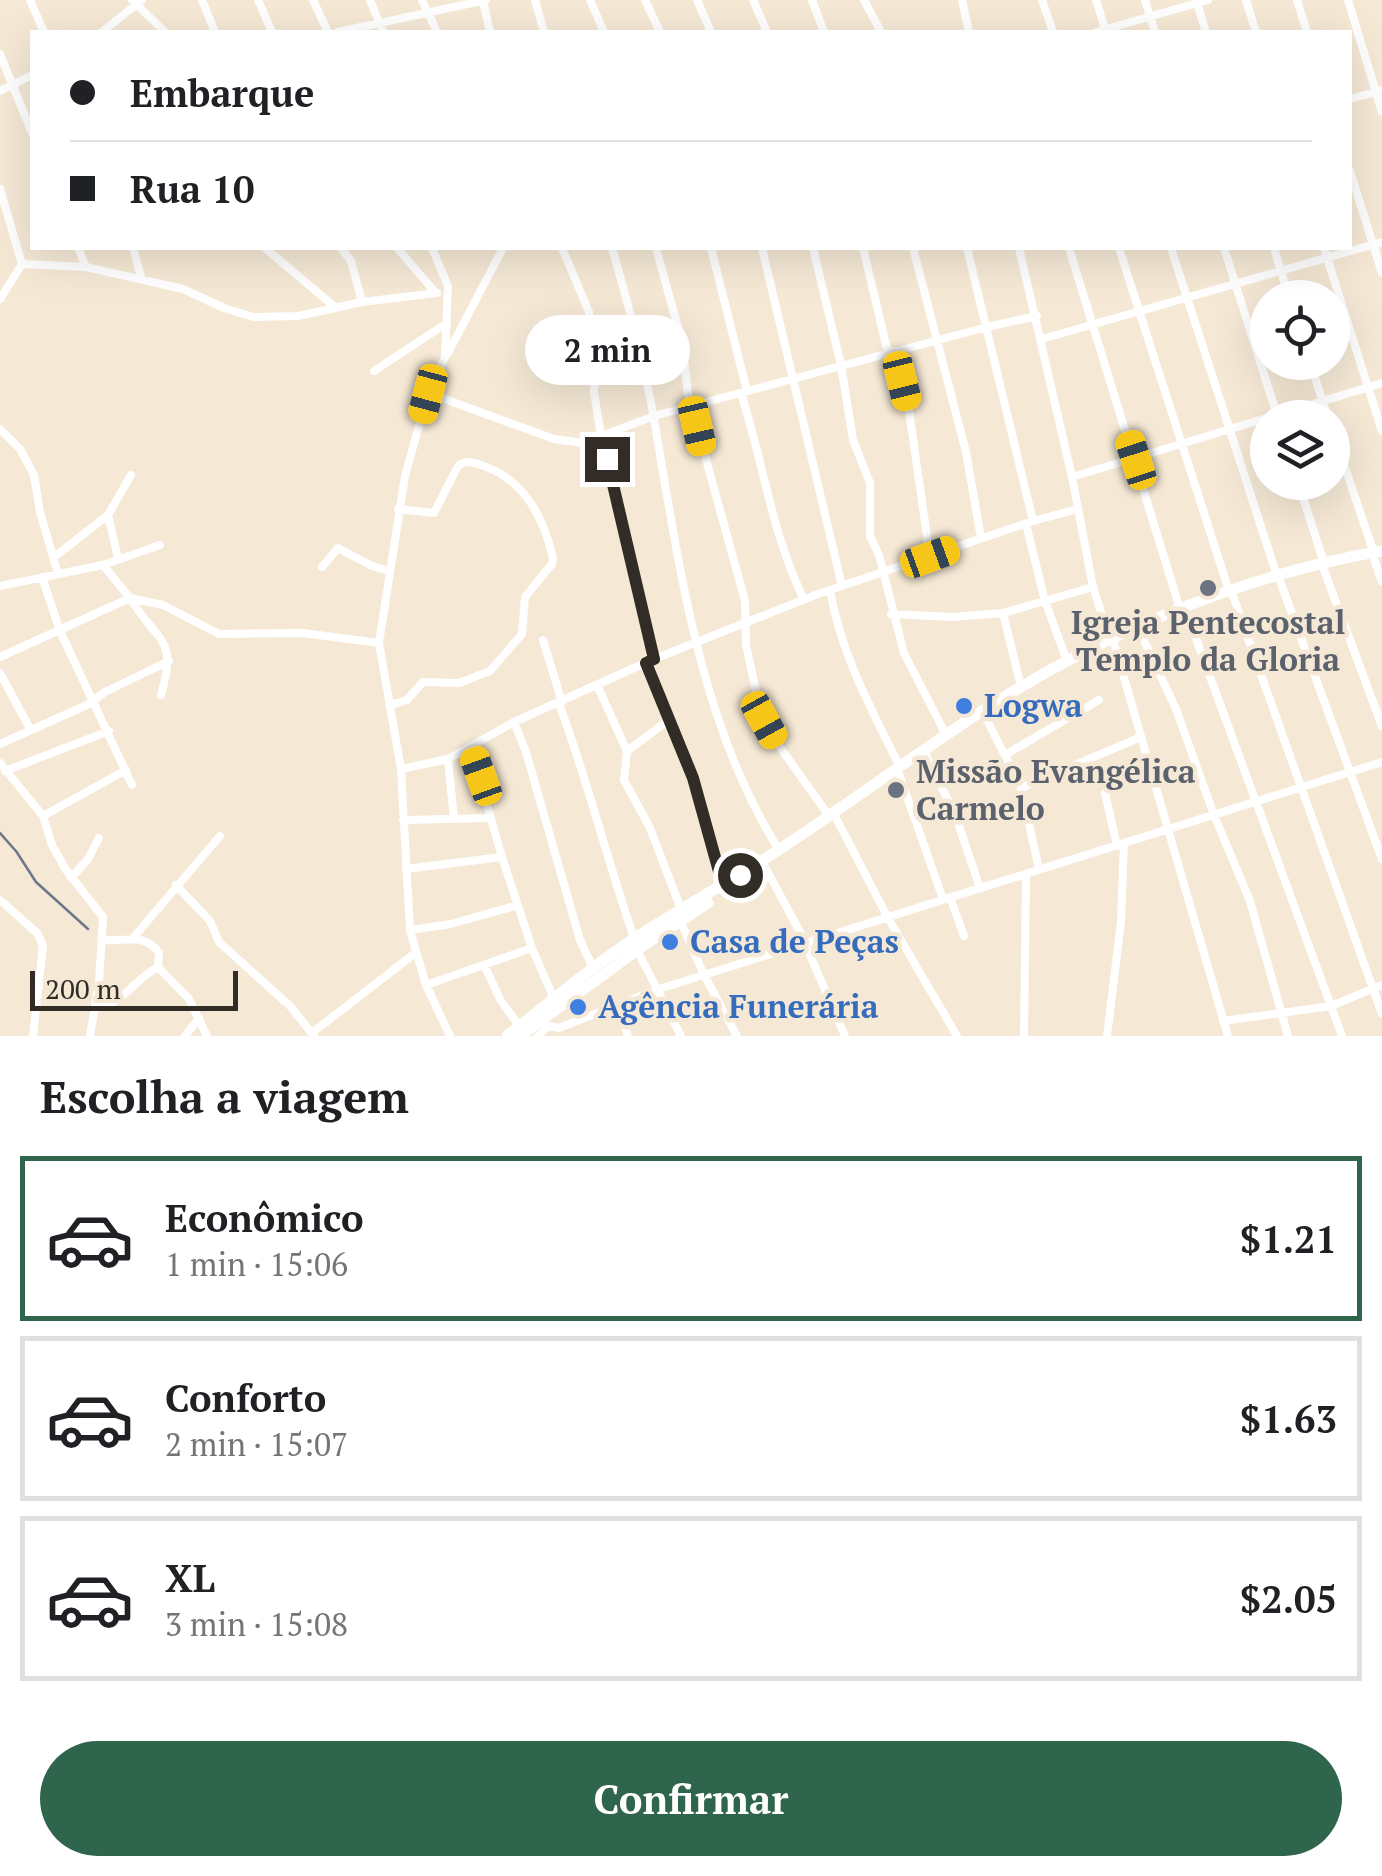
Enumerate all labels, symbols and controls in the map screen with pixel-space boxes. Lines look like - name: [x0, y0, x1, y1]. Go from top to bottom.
- text: Embarque: [130, 68, 314, 118]
- text: Rua 10: [130, 164, 255, 214]
- map controls: [1250, 280, 1350, 500]
- button: locate: [1250, 280, 1350, 380]
- callout: 2 min: [524, 314, 690, 384]
- text: 2 min: [564, 329, 651, 371]
- car: [880, 348, 924, 414]
- car: [406, 361, 450, 427]
- car: [676, 393, 718, 459]
- button: layers: [1250, 400, 1350, 500]
- car: [1112, 427, 1160, 493]
- route end: [585, 437, 630, 482]
- car: [897, 533, 963, 581]
- marker: Igreja Pentecostal Templo da Gloria: [1197, 577, 1219, 599]
- place label: Igreja Pentecostal Templo da Gloria: [1071, 601, 1345, 680]
- place label: Logwa: [984, 684, 1083, 726]
- car: [736, 686, 792, 754]
- marker: Logwa: [953, 695, 975, 717]
- car: [457, 743, 505, 809]
- place label: Missão Evangélica Carmelo: [916, 750, 1196, 829]
- marker: Missão Evangélica Carmelo: [885, 779, 907, 801]
- route start: [718, 853, 763, 898]
- place label: Casa de Peças: [690, 920, 899, 962]
- marker: Casa de Peças: [659, 931, 681, 953]
- scale bar: [30, 966, 238, 1010]
- text: 200 m: [45, 970, 121, 1007]
- place label: Agência Funerária: [598, 985, 879, 1027]
- marker: Agência Funerária: [567, 996, 589, 1018]
- text: Escolha a viagem: [40, 1066, 409, 1126]
- text: Econômico: [165, 1193, 364, 1243]
- icon: car: [45, 1194, 135, 1284]
- text: $1.21: [1240, 1214, 1337, 1264]
- text: 1 min · 15:06: [165, 1243, 348, 1285]
- text: Conforto: [165, 1373, 326, 1423]
- icon: car: [45, 1374, 135, 1464]
- text: $1.63: [1240, 1394, 1337, 1444]
- text: 2 min · 15:07: [165, 1423, 348, 1465]
- text: XL: [165, 1553, 215, 1603]
- icon: car: [45, 1554, 135, 1644]
- text: $2.05: [1240, 1574, 1337, 1624]
- text: 3 min · 15:08: [165, 1603, 348, 1645]
- button: Confirmar: [40, 1741, 1342, 1856]

